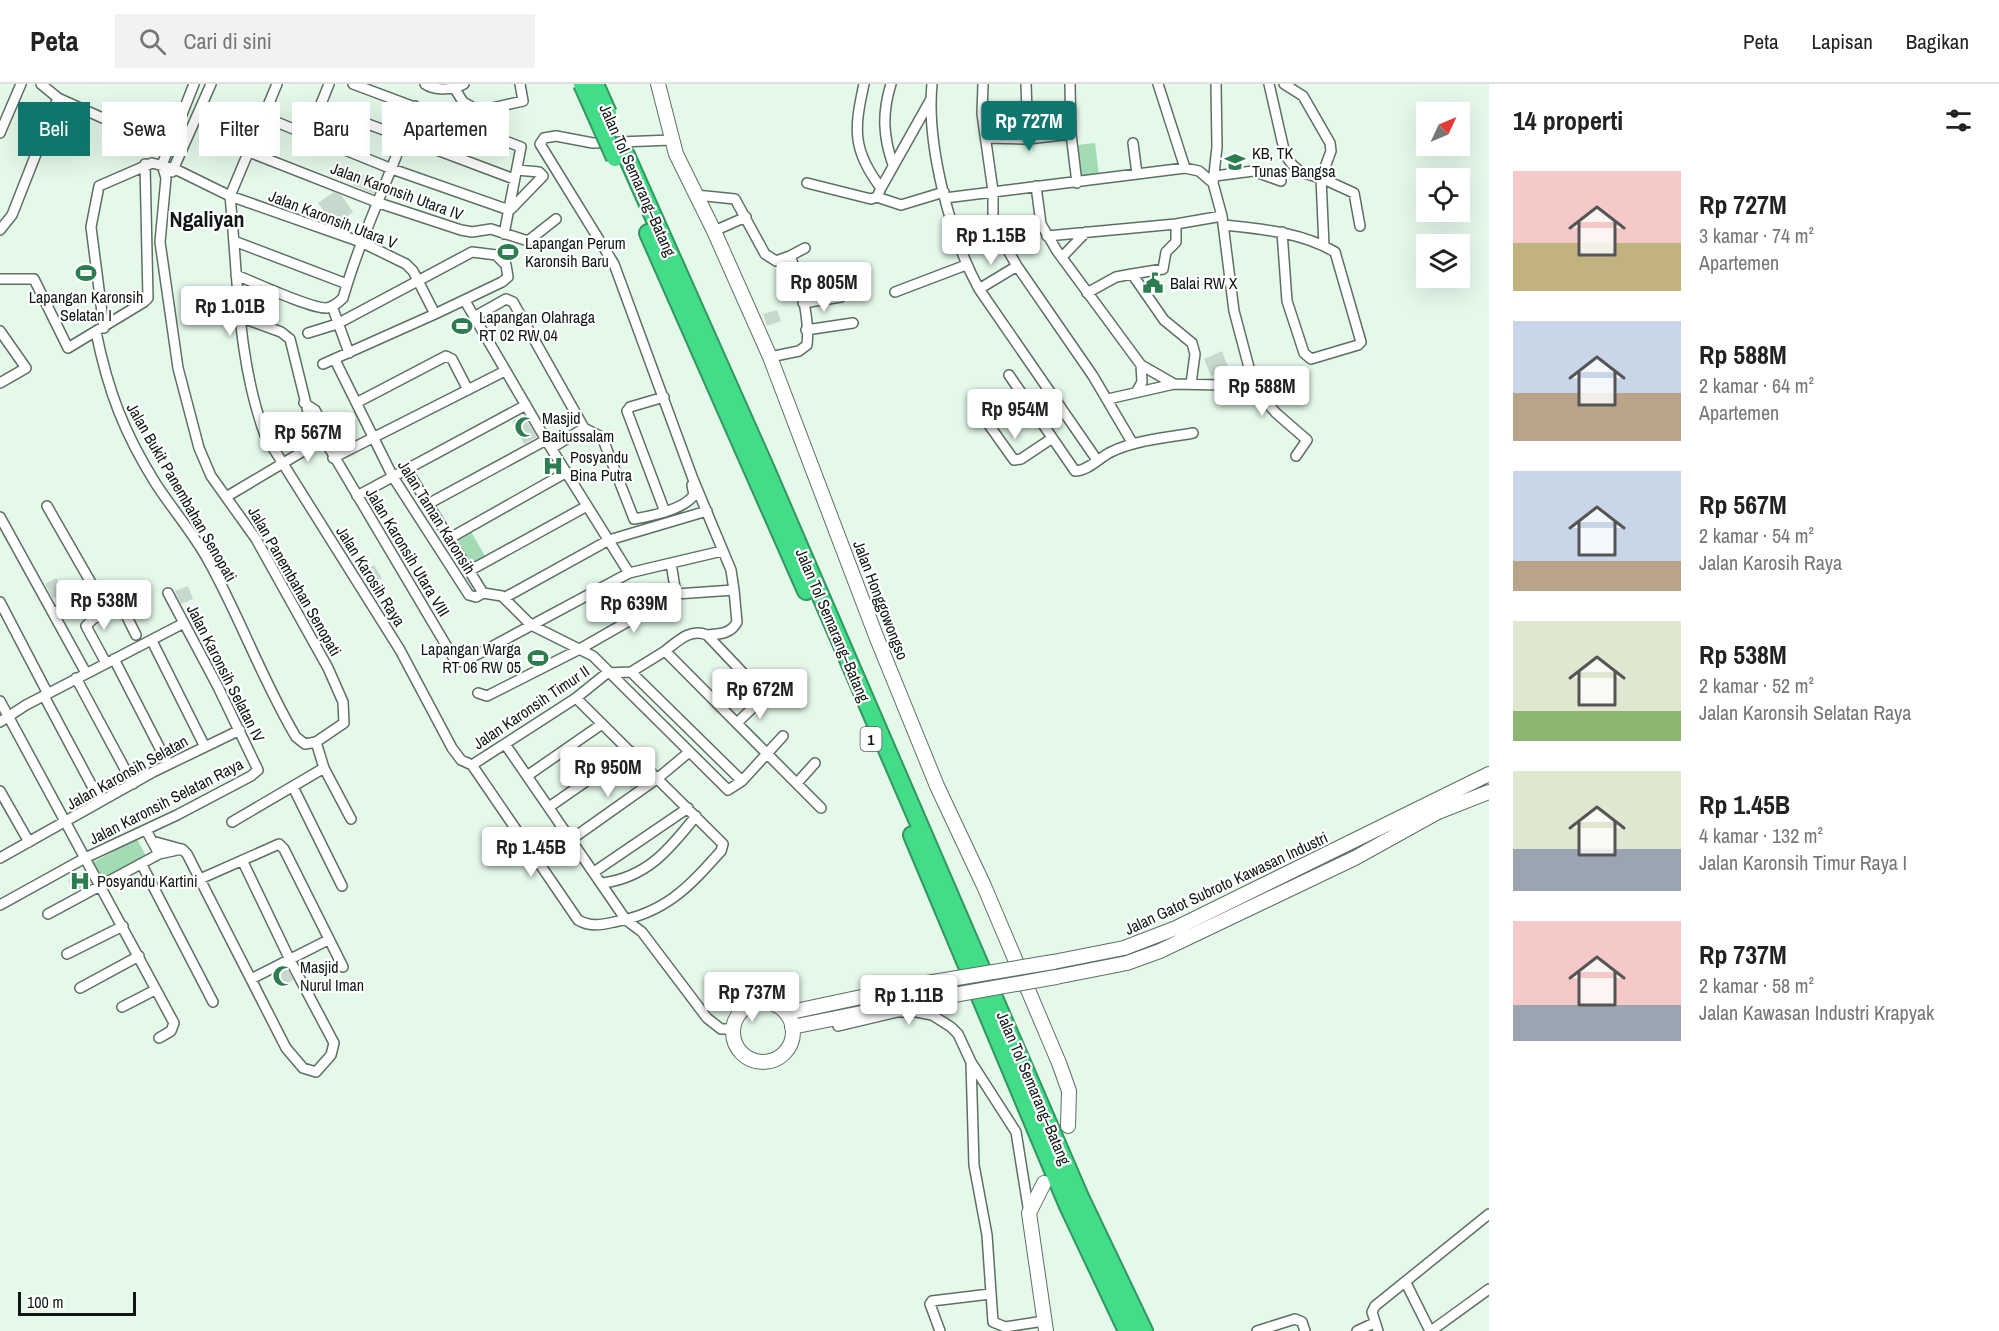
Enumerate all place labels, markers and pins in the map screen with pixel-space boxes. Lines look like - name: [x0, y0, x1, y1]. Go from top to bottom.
- pin: Rp 727M: [974, 101, 1084, 152]
- place label: KB, TK Tunas Bangsa: [1252, 142, 1336, 182]
- school or university icon: KB, TK Tunas Bangsa: [1223, 150, 1247, 174]
- pin: Rp 1.15B: [929, 215, 1053, 266]
- place label: Lapangan Perum Karonsih Baru: [525, 232, 626, 272]
- sports icon: Lapangan Perum Karonsih Baru: [496, 240, 520, 264]
- sports icon: Lapangan Karonsih Selatan I: [74, 261, 98, 285]
- pin: Rp 805M: [769, 262, 879, 313]
- public building icon: Balai RW X: [1141, 271, 1165, 295]
- place label: Balai RW X: [1170, 272, 1238, 294]
- place label: Lapangan Karonsih Selatan I: [29, 286, 143, 326]
- pin: Rp 1.01B: [168, 286, 292, 337]
- place label: Lapangan Olahraga RT 02 RW 04: [479, 306, 596, 346]
- sports icon: Lapangan Olahraga RT 02 RW 04: [450, 314, 474, 338]
- pin: Rp 588M: [1207, 366, 1317, 417]
- pin: Rp 954M: [960, 389, 1070, 440]
- place label: Masjid Baitussalam: [542, 407, 614, 447]
- pin: Rp 567M: [253, 412, 363, 463]
- mosque icon: Masjid Baitussalam: [513, 415, 537, 439]
- place label: Posyandu Bina Putra: [570, 446, 633, 486]
- hospital icon: Posyandu Bina Putra: [541, 454, 565, 478]
- pin: Rp 538M: [49, 580, 159, 631]
- pin: Rp 639M: [579, 583, 689, 634]
- place label: Lapangan Warga RT 06 RW 05: [421, 638, 522, 678]
- sports icon: Lapangan Warga RT 06 RW 05: [526, 646, 550, 670]
- pin: Rp 672M: [705, 669, 815, 720]
- pin: Rp 950M: [553, 747, 663, 798]
- pin: Rp 1.45B: [469, 827, 593, 878]
- hospital icon: Posyandu Kartini: [68, 869, 92, 893]
- place label: Posyandu Kartini: [97, 870, 198, 892]
- place label: Masjid Nurul Iman: [300, 956, 364, 996]
- mosque icon: Masjid Nurul Iman: [271, 964, 295, 988]
- pin: Rp 737M: [697, 972, 807, 1023]
- pin: Rp 1.11B: [847, 975, 971, 1026]

